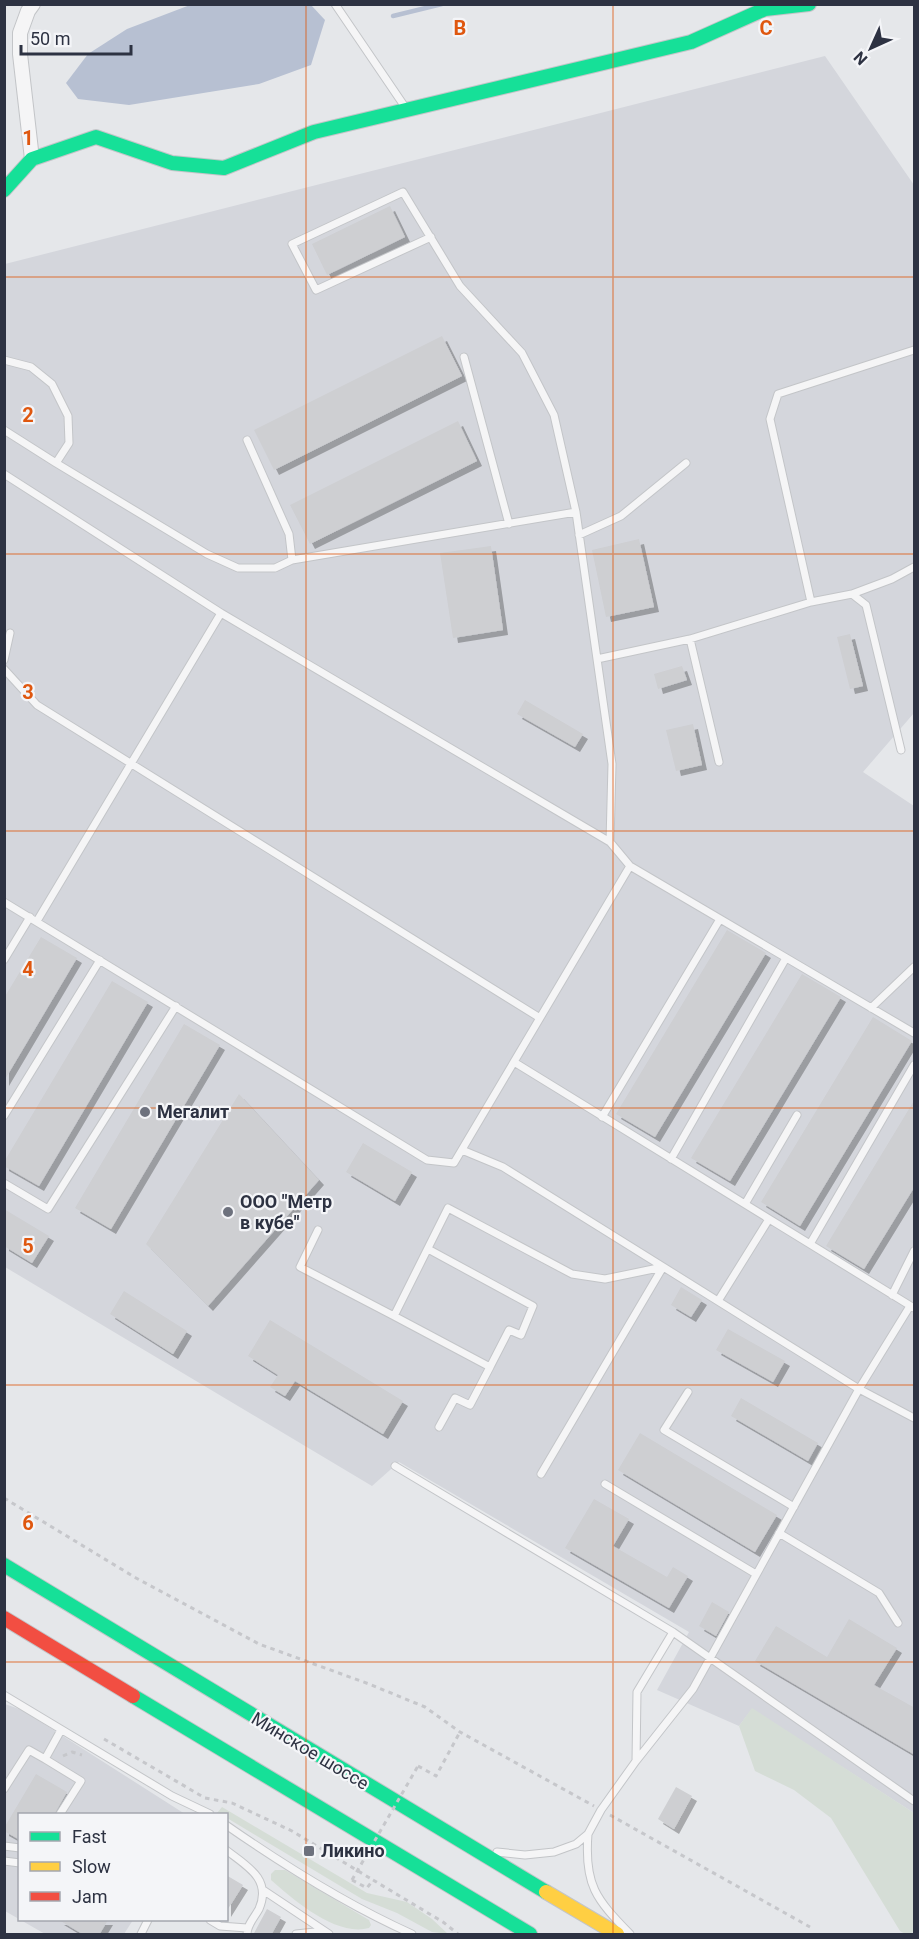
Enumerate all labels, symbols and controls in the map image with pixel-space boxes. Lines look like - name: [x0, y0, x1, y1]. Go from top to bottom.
- text: B: [454, 16, 466, 40]
- text: C: [759, 16, 773, 40]
- scale bar: [21, 18, 130, 56]
- north arrow: [841, 18, 901, 78]
- text: 50 m: [30, 28, 70, 49]
- text: N: [850, 48, 871, 69]
- text: 1: [22, 126, 34, 150]
- text: 2: [22, 403, 34, 427]
- text: 3: [22, 680, 34, 704]
- text: 4: [22, 957, 34, 981]
- place label: Мегалит: [157, 1101, 229, 1122]
- marker: Мегалит: [138, 1105, 152, 1119]
- place label: ООО "Метр в кубе": [240, 1191, 332, 1233]
- marker: ООО "Метр в кубе": [221, 1205, 235, 1219]
- text: 5: [22, 1234, 34, 1258]
- text: 6: [22, 1511, 34, 1535]
- street label: Минское шоссе: [248, 1707, 373, 1794]
- legend: [18, 1813, 228, 1921]
- text: Fast: [72, 1826, 107, 1847]
- place label: Ликино: [321, 1840, 385, 1861]
- marker: Ликино: [302, 1844, 316, 1858]
- text: Slow: [72, 1856, 111, 1877]
- text: Jam: [72, 1886, 108, 1907]

